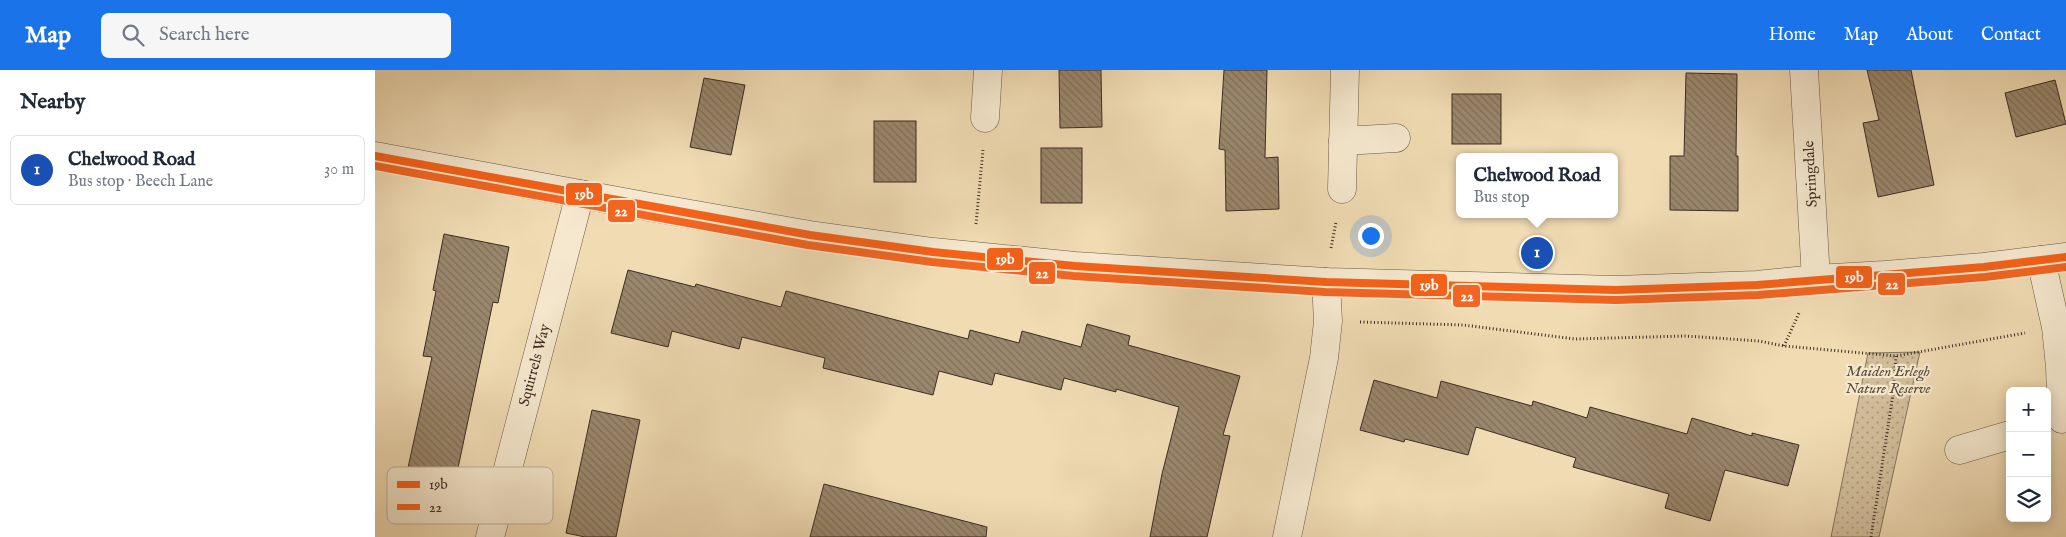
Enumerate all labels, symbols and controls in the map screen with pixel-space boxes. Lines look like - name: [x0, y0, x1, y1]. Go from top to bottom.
- search box: [101, 13, 451, 58]
- text: Map: [25, 20, 71, 51]
- icon: search: [119, 21, 147, 49]
- text: Search here: [159, 23, 250, 47]
- text: Home: [1769, 24, 1816, 47]
- text: Map: [1844, 24, 1878, 47]
- text: About: [1906, 24, 1953, 47]
- text: Contact: [1981, 24, 2041, 47]
- text: Nearby: [20, 89, 85, 116]
- street label: Springdale: [1799, 140, 1822, 208]
- text: Chelwood Road: [68, 148, 195, 172]
- popup: [1456, 153, 1618, 218]
- text: 1: [34, 160, 40, 180]
- text: 30 m: [324, 160, 354, 180]
- text: Chelwood Road: [1473, 164, 1601, 188]
- text: Bus stop · Beech Lane: [68, 172, 213, 192]
- line badge: 19b: [565, 182, 603, 206]
- text: 19b: [575, 186, 594, 204]
- text: Bus stop: [1473, 188, 1530, 208]
- line badge: 22: [607, 199, 636, 223]
- text: 22: [614, 203, 628, 221]
- your location: [1358, 223, 1384, 249]
- pin: 1: [1521, 234, 1553, 272]
- line badge: 19b: [986, 247, 1024, 271]
- text: 19b: [996, 251, 1015, 269]
- line badge: 22: [1028, 261, 1056, 285]
- text: 22: [1035, 265, 1049, 283]
- line badge: 19b: [1835, 265, 1873, 289]
- text: 19b: [1845, 269, 1864, 287]
- line badge: 22: [1877, 272, 1906, 296]
- line badge: 19b: [1410, 273, 1448, 297]
- text: 22: [1885, 276, 1899, 294]
- text: 19b: [1420, 277, 1439, 295]
- line badge: 22: [1452, 284, 1481, 308]
- text: 22: [1460, 288, 1474, 306]
- street label: Squirrels Way: [514, 321, 555, 408]
- park label: Maiden Erlegh Nature Reserve: [1845, 362, 1931, 398]
- map controls: [2006, 387, 2051, 522]
- button: +: [2006, 387, 2051, 432]
- button: −: [2006, 432, 2051, 477]
- legend: [387, 467, 553, 524]
- text: 19b: [429, 476, 448, 494]
- button: layers: [2006, 477, 2051, 522]
- text: 22: [429, 499, 443, 517]

